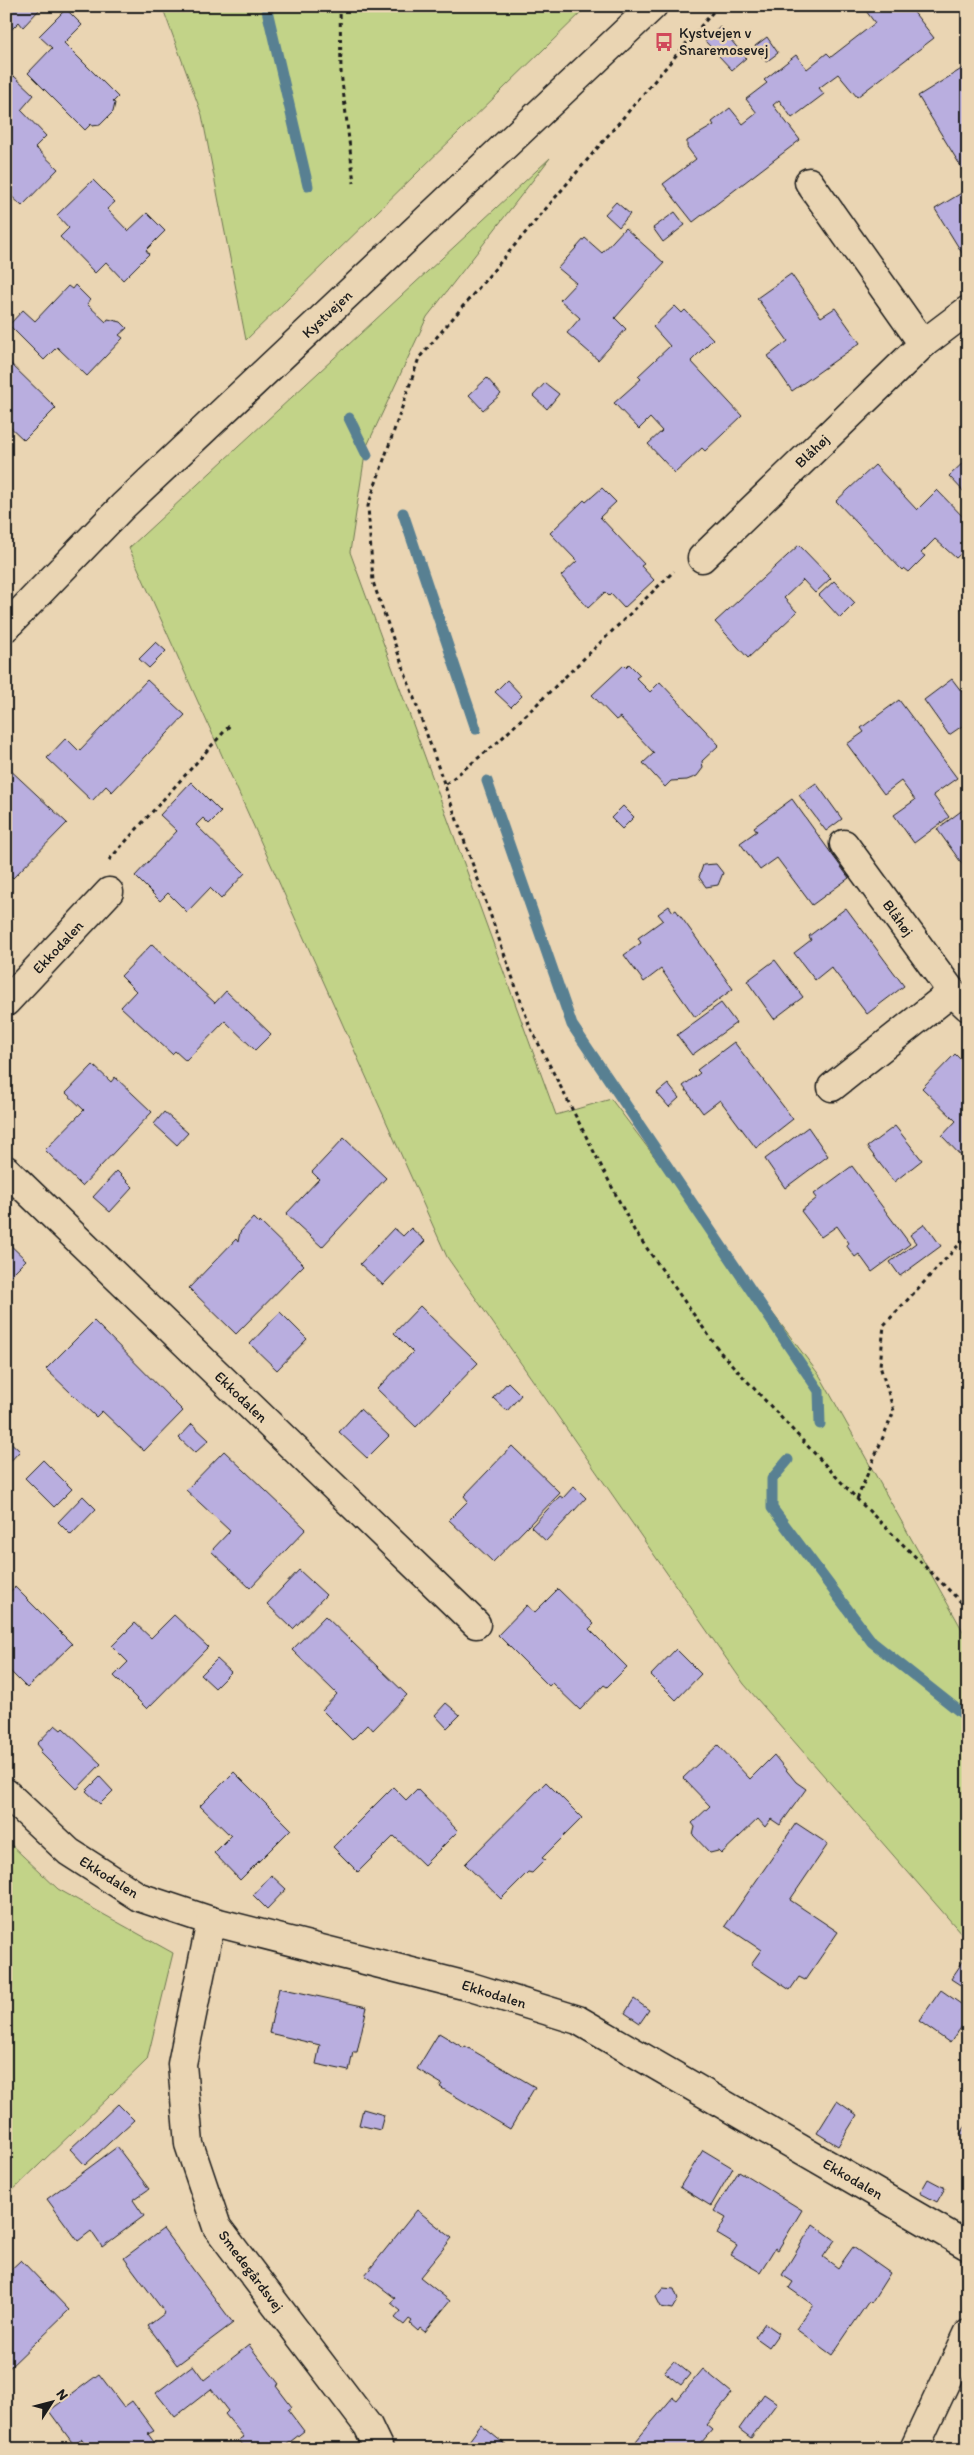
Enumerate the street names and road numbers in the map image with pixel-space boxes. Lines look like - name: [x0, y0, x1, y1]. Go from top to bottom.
- street label: Kystvejen: [298, 286, 356, 342]
- street label: Blåhøj: [791, 430, 833, 472]
- street label: Blåhøj: [879, 896, 917, 940]
- street label: Ekkodalen: [29, 917, 87, 977]
- street label: Ekkodalen: [211, 1367, 271, 1427]
- street label: Ekkodalen: [76, 1852, 142, 1902]
- street label: Ekkodalen: [460, 1976, 528, 2012]
- street label: Ekkodalen: [820, 2155, 886, 2203]
- street label: Smedegårdsvej: [215, 2227, 287, 2315]

